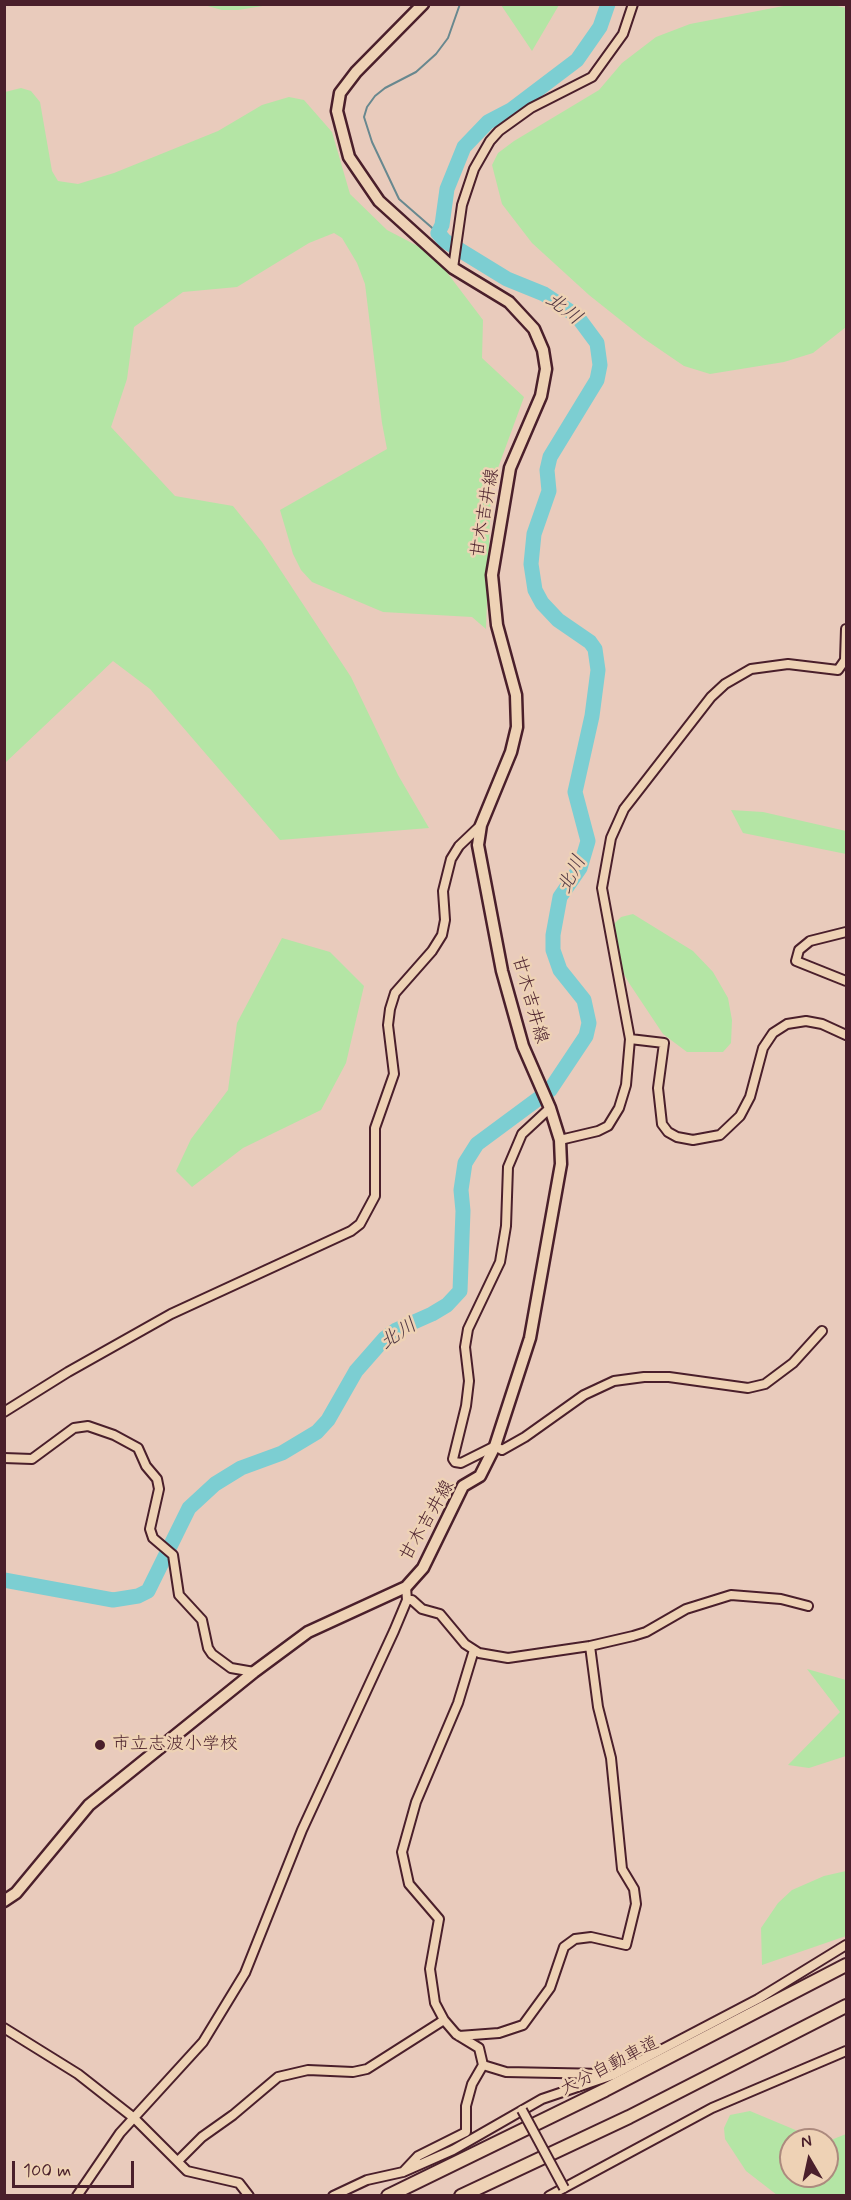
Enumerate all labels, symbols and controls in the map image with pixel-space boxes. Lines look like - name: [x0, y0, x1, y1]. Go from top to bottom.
- water label: 北川: [540, 288, 586, 332]
- street label: 甘木吉井線: [468, 467, 504, 559]
- water label: 北川: [553, 852, 593, 898]
- street label: 甘木吉井線: [506, 954, 552, 1046]
- water label: 北川: [376, 1314, 422, 1356]
- street label: 甘木吉井線: [396, 1477, 460, 1565]
- place label: 市立志波小学校: [112, 1734, 238, 1756]
- marker: 市立志波小学校: [93, 1738, 107, 1752]
- street label: 大分自動車道: [557, 2033, 663, 2101]
- north arrow: [779, 2128, 839, 2188]
- text: N: [800, 2130, 813, 2153]
- scale bar: [15, 2149, 136, 2187]
- text: 100 m: [23, 2159, 71, 2183]

